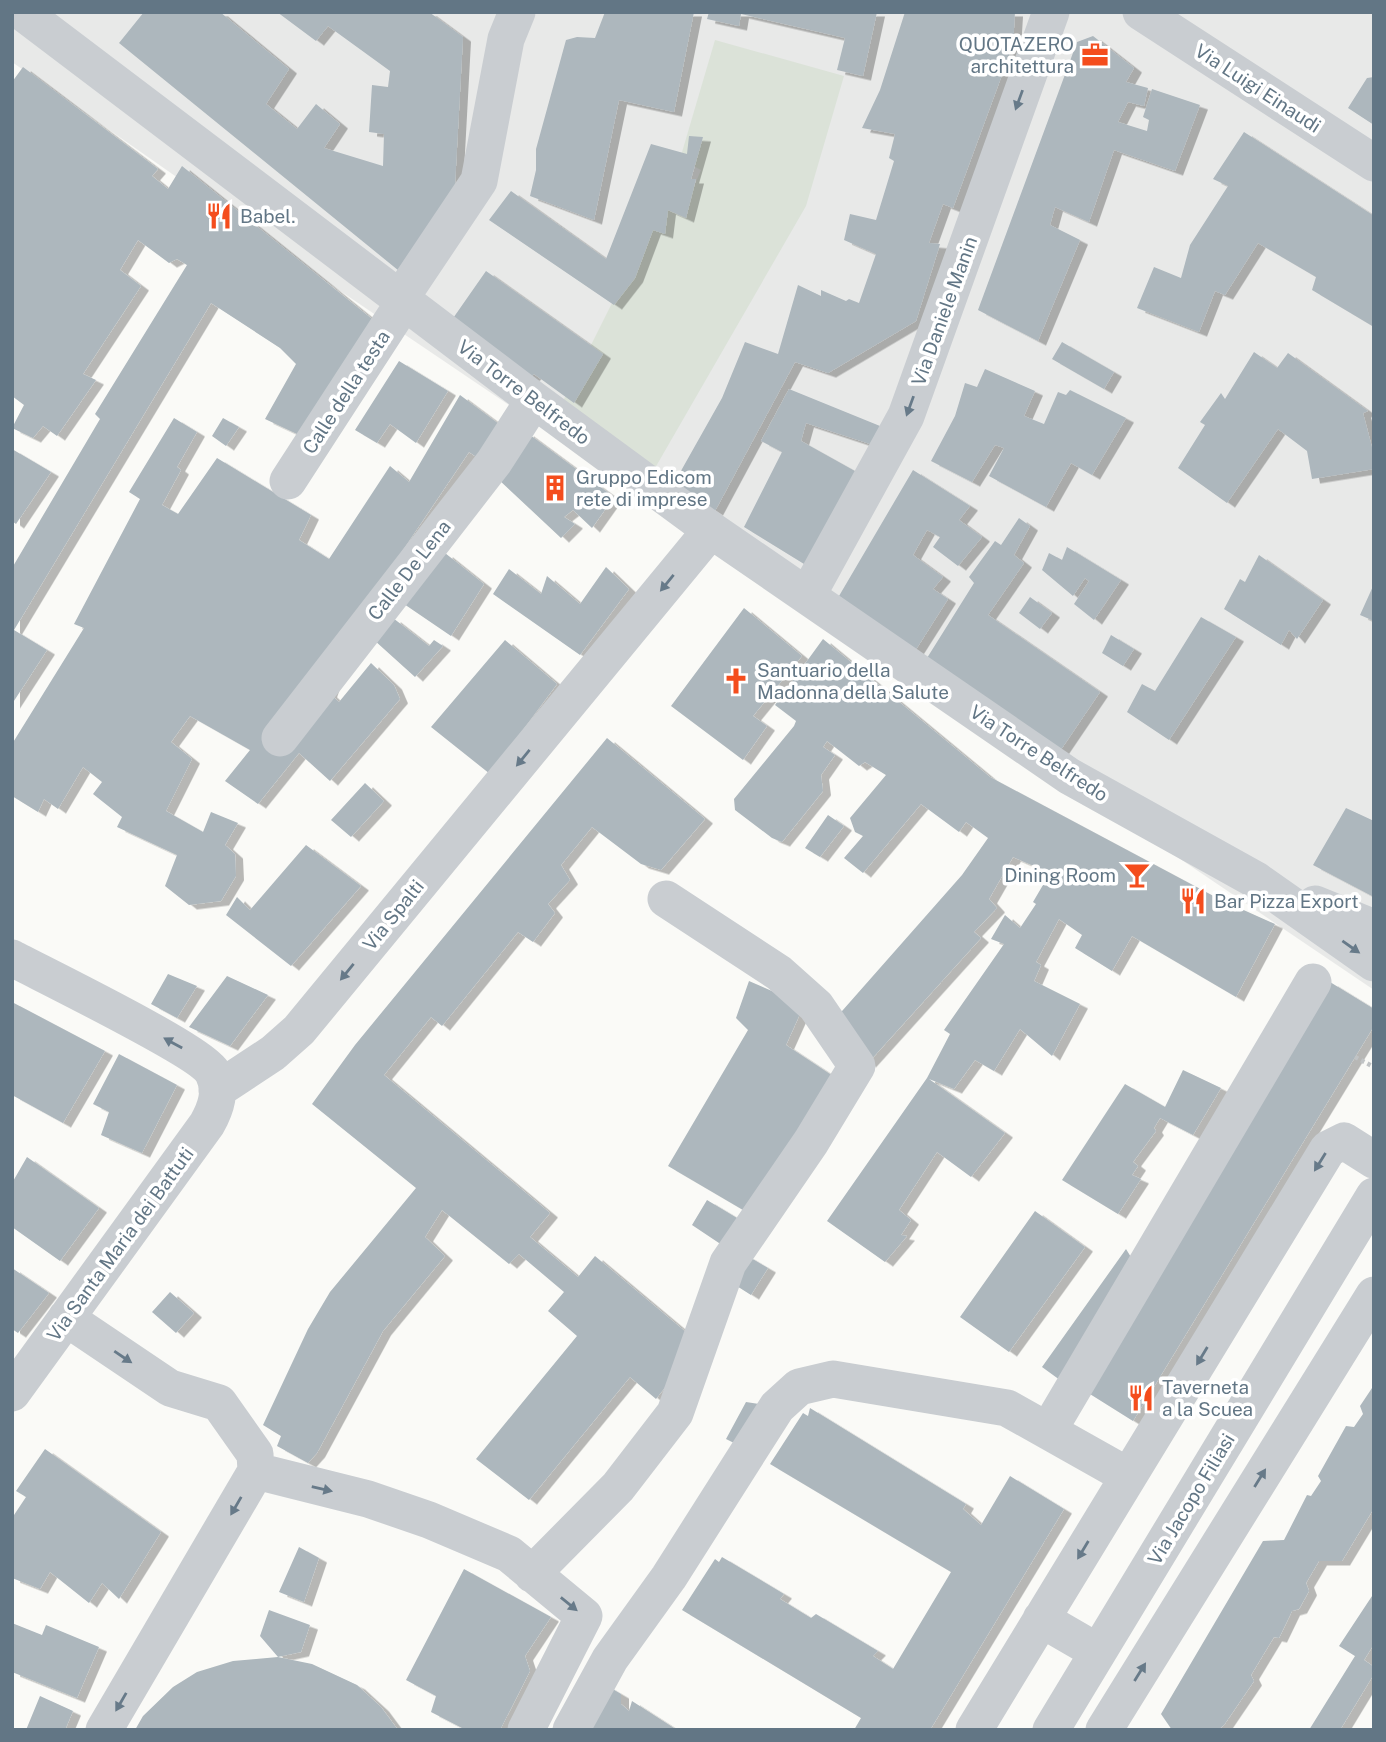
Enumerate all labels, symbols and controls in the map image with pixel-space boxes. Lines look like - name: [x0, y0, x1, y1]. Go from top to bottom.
- place label: QUOTAZERO architettura: [959, 33, 1074, 77]
- street label: Via Luigi Einaudi: [1191, 39, 1325, 137]
- office icon: QUOTAZERO architettura: [1080, 40, 1110, 70]
- one-way arrow: [1013, 89, 1024, 110]
- restaurant icon: Babel.: [204, 201, 234, 231]
- place label: Babel.: [240, 205, 295, 227]
- street label: Via Daniele Manin: [907, 233, 981, 389]
- street label: Calle della testa: [298, 326, 394, 458]
- street label: Via Torre Belfredo: [454, 335, 594, 449]
- one-way arrow: [904, 396, 915, 417]
- place label: Gruppo Edicom rete di imprese: [576, 466, 712, 510]
- building icon: Gruppo Edicom rete di imprese: [540, 473, 570, 503]
- street label: Calle De Lena: [363, 516, 455, 624]
- one-way arrow: [660, 574, 675, 591]
- place label: Santuario della Madonna della Salute: [757, 659, 949, 703]
- church icon: Santuario della Madonna della Salute: [721, 666, 751, 696]
- street label: Via Torre Belfredo: [966, 700, 1112, 806]
- one-way arrow: [515, 749, 530, 767]
- bar icon: Dining Room: [1122, 860, 1152, 890]
- place label: Dining Room: [1004, 864, 1116, 886]
- street label: Via Spalti: [358, 875, 428, 955]
- restaurant icon: Bar Pizza Export: [1178, 886, 1208, 916]
- place label: Bar Pizza Export: [1214, 890, 1359, 912]
- one-way arrow: [1342, 940, 1360, 954]
- one-way arrow: [340, 963, 355, 980]
- one-way arrow: [163, 1037, 183, 1049]
- street label: Via Santa Maria dei Battuti: [42, 1143, 198, 1345]
- one-way arrow: [1314, 1152, 1327, 1171]
- one-way arrow: [1195, 1346, 1208, 1365]
- one-way arrow: [114, 1350, 132, 1364]
- place label: Taverneta a la Scuea: [1162, 1376, 1253, 1420]
- restaurant icon: Taverneta a la Scuea: [1126, 1383, 1156, 1413]
- street label: Via Jacopo Filiasi: [1143, 1429, 1239, 1569]
- one-way arrow: [1254, 1469, 1266, 1488]
- one-way arrow: [311, 1484, 333, 1495]
- one-way arrow: [229, 1496, 242, 1515]
- one-way arrow: [1077, 1540, 1089, 1559]
- one-way arrow: [559, 1596, 577, 1611]
- one-way arrow: [1134, 1662, 1147, 1681]
- one-way arrow: [115, 1692, 127, 1712]

